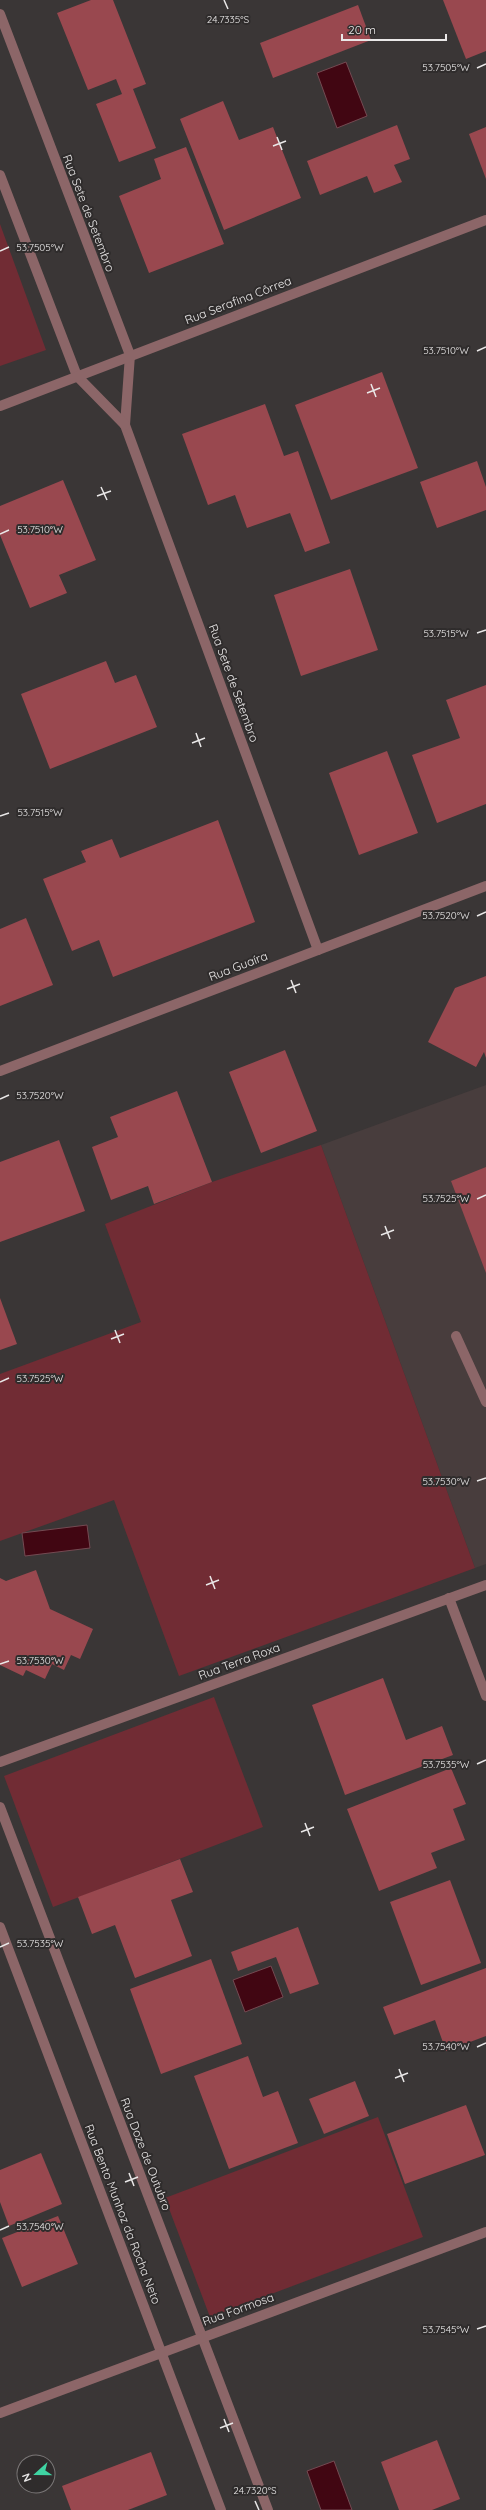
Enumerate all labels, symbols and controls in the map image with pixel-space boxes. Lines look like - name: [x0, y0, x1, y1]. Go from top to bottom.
- text: 24.7335°S: [207, 13, 250, 26]
- scale bar: [342, 16, 446, 42]
- text: 20 m: [348, 22, 376, 37]
- text: 53.7505°W: [422, 61, 470, 74]
- street label: Rua Sete de Setembro: [60, 152, 118, 274]
- text: 53.7505°W: [16, 241, 64, 254]
- street label: Rua Serafina Côrrea: [183, 273, 293, 327]
- text: 53.7510°W: [423, 344, 469, 357]
- text: 53.7510°W: [17, 523, 63, 536]
- street label: Rua Sete de Setembro: [206, 622, 262, 744]
- text: 53.7515°W: [423, 627, 469, 640]
- text: 53.7515°W: [17, 806, 63, 819]
- text: 53.7520°W: [422, 909, 470, 922]
- street label: Rua Guaíra: [206, 948, 270, 984]
- text: 53.7520°W: [16, 1089, 64, 1102]
- text: 53.7525°W: [422, 1192, 470, 1205]
- text: 53.7525°W: [16, 1372, 64, 1385]
- text: 53.7530°W: [422, 1475, 470, 1488]
- street label: Rua Terra Roxa: [196, 1639, 282, 1683]
- text: 53.7530°W: [16, 1654, 64, 1667]
- text: 53.7535°W: [423, 1758, 470, 1771]
- text: 53.7535°W: [17, 1937, 64, 1950]
- text: 53.7540°W: [422, 2040, 470, 2053]
- street label: Rua Doze de Outubro: [118, 2095, 174, 2213]
- street label: Rua Bento Munhoz da Rocha Neto: [82, 2122, 164, 2306]
- text: 53.7540°W: [16, 2220, 64, 2233]
- street label: Rua Formosa: [200, 2289, 276, 2329]
- text: 53.7545°W: [423, 2323, 470, 2336]
- north arrow: [16, 2454, 56, 2494]
- text: N: [19, 2471, 35, 2484]
- text: 24.7320°S: [233, 2484, 277, 2497]

